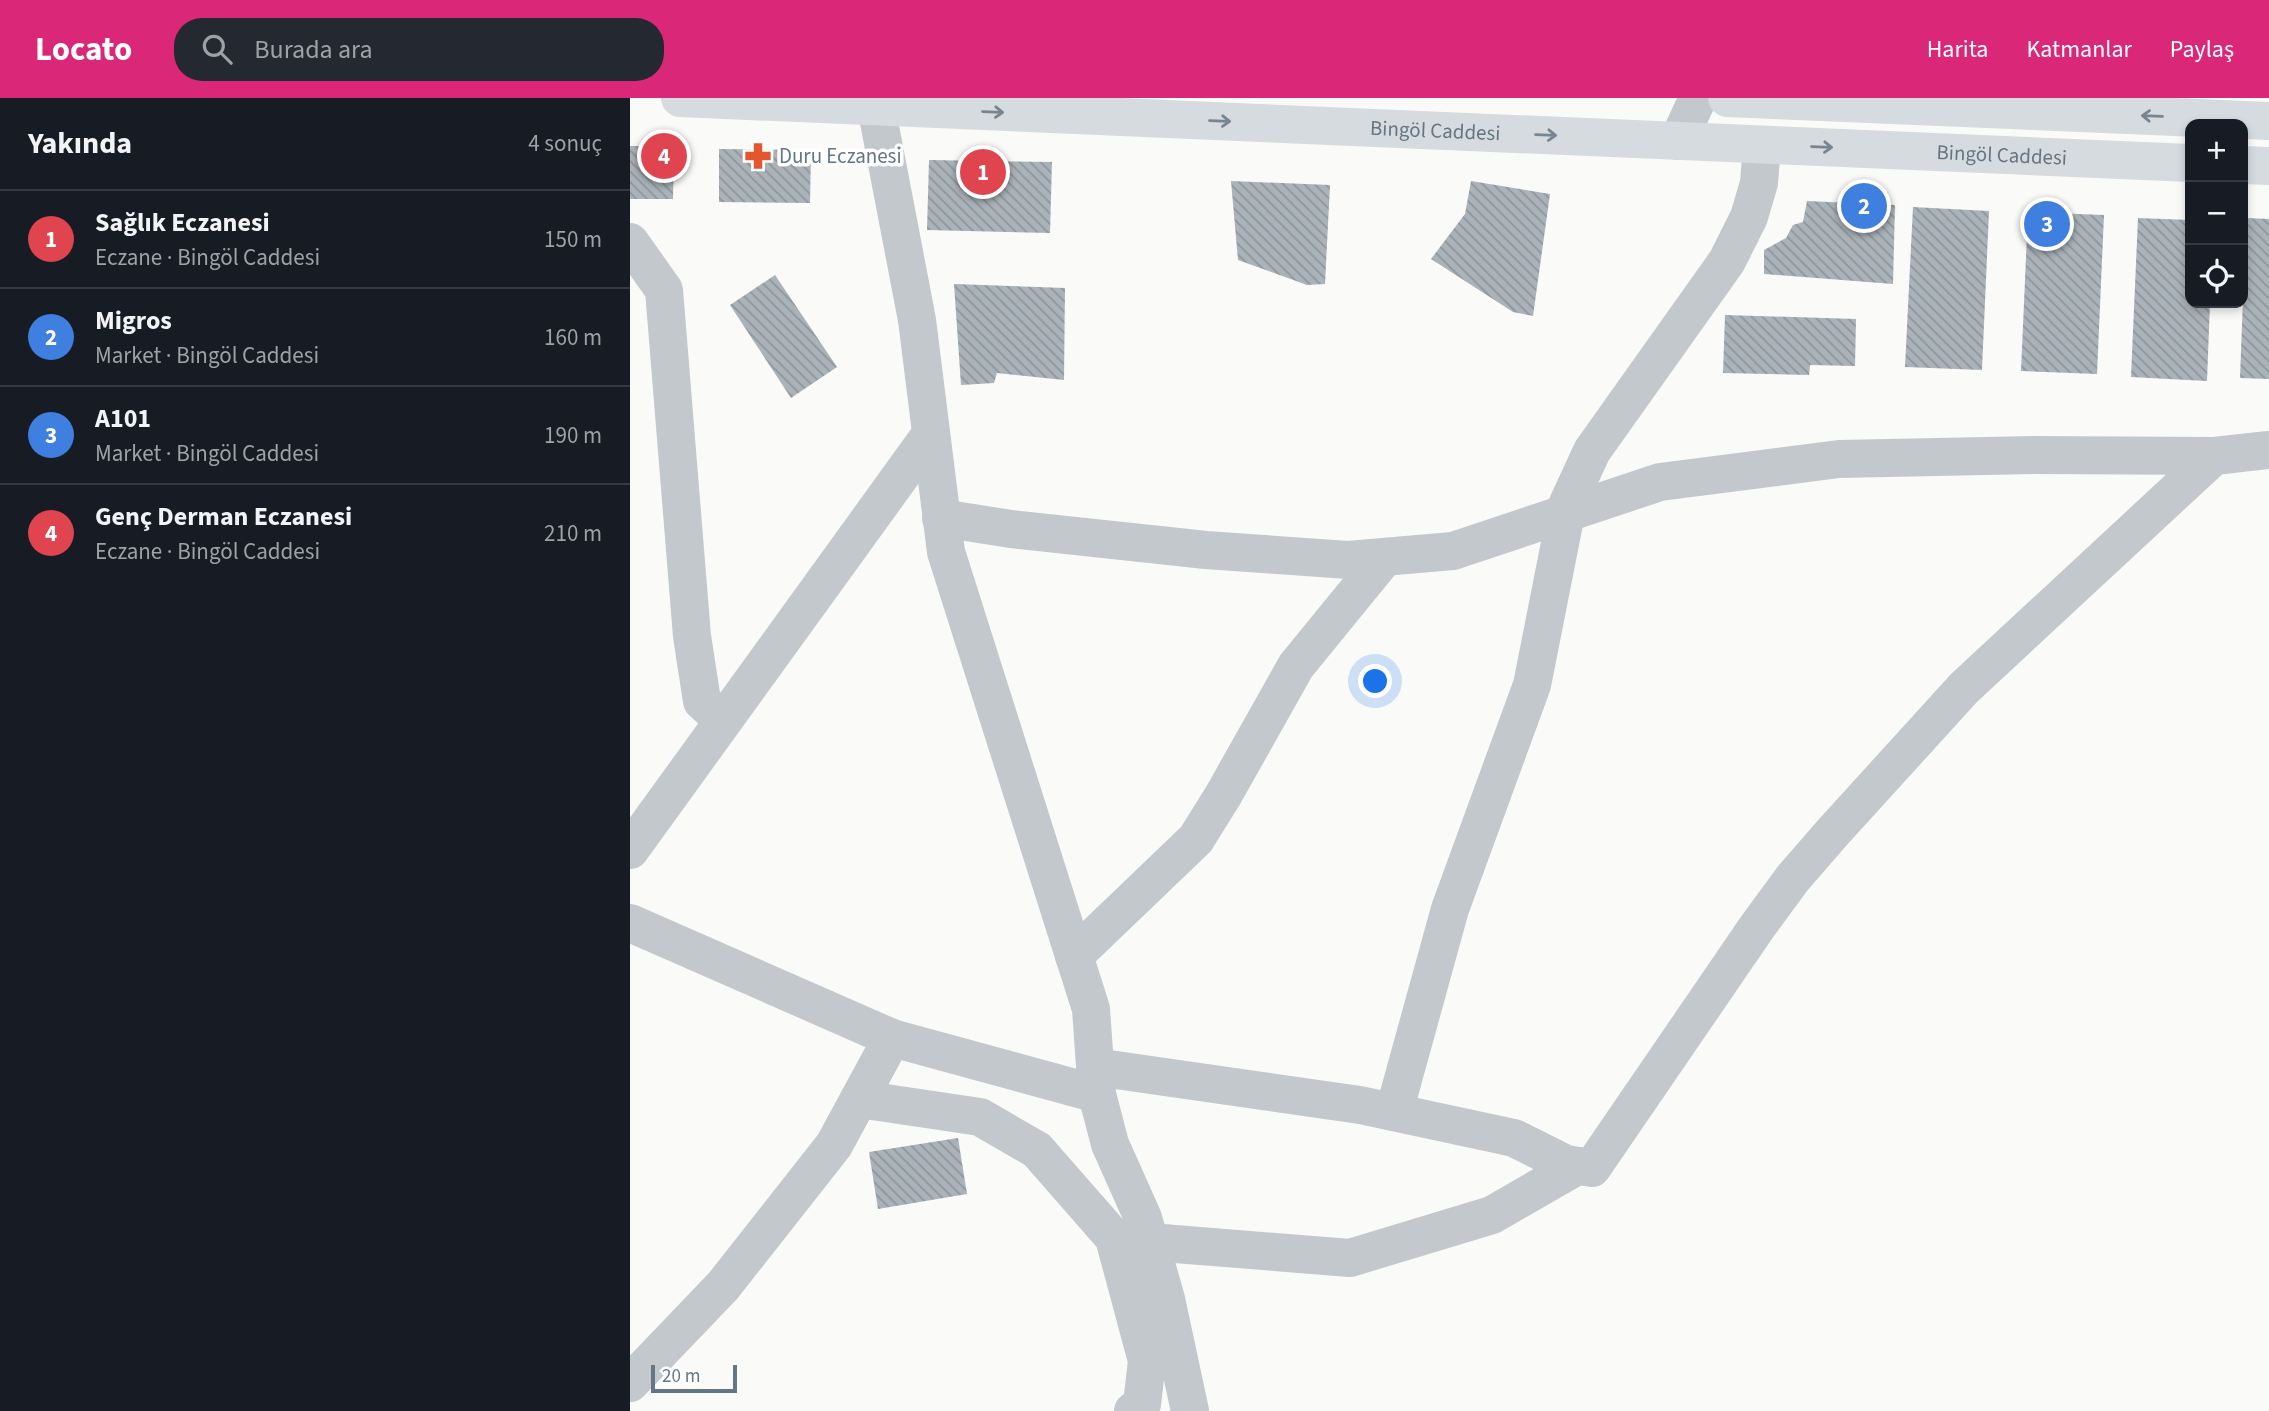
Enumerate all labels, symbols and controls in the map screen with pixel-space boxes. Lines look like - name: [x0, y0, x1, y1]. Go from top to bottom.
- search box: [174, 18, 664, 81]
- text: Locato: [35, 26, 132, 73]
- icon: search: [198, 30, 236, 68]
- text: Burada ara: [254, 31, 373, 68]
- text: Harita: [1927, 32, 1988, 67]
- text: Katmanlar: [2026, 32, 2132, 67]
- text: Paylaş: [2170, 32, 2234, 67]
- one-way arrow: [981, 105, 1004, 118]
- one-way arrow: [2141, 110, 2164, 123]
- street label: Bingöl Caddesi: [1369, 113, 1501, 148]
- one-way arrow: [1209, 115, 1232, 128]
- map controls: [2185, 119, 2248, 308]
- button: +: [2185, 119, 2248, 182]
- text: Yakında: [28, 122, 132, 165]
- text: 4 sonuç: [528, 127, 602, 160]
- one-way arrow: [1534, 129, 1557, 142]
- pin: 4: [641, 130, 687, 182]
- street label: Bingöl Caddesi: [1936, 137, 2068, 173]
- pharmacy icon: Duru Eczanesi: [743, 141, 773, 171]
- place label: Duru Eczanesi: [779, 141, 902, 171]
- one-way arrow: [1810, 141, 1833, 154]
- pin: 1: [960, 146, 1006, 198]
- pin: 2: [1841, 180, 1887, 232]
- button: −: [2185, 182, 2248, 245]
- pin: 3: [2024, 198, 2070, 250]
- text: Sağlık Eczanesi: [95, 204, 270, 241]
- text: 1: [45, 223, 57, 256]
- text: 150 m: [544, 223, 602, 256]
- text: Eczane · Bingöl Caddesi: [95, 241, 320, 274]
- button: locate: [2185, 245, 2248, 308]
- text: Migros: [95, 302, 172, 339]
- text: 2: [45, 321, 57, 354]
- text: 160 m: [544, 321, 602, 354]
- text: Market · Bingöl Caddesi: [95, 339, 319, 372]
- text: A101: [95, 400, 151, 437]
- text: 3: [45, 419, 57, 452]
- text: 190 m: [544, 419, 602, 452]
- text: Market · Bingöl Caddesi: [95, 437, 319, 470]
- text: Genç Derman Eczanesi: [95, 498, 352, 535]
- text: 4: [45, 517, 57, 550]
- text: 210 m: [544, 517, 602, 550]
- text: Eczane · Bingöl Caddesi: [95, 535, 320, 568]
- your location: [1358, 664, 1392, 698]
- scale bar: [651, 1362, 737, 1394]
- text: 20 m: [662, 1363, 700, 1390]

